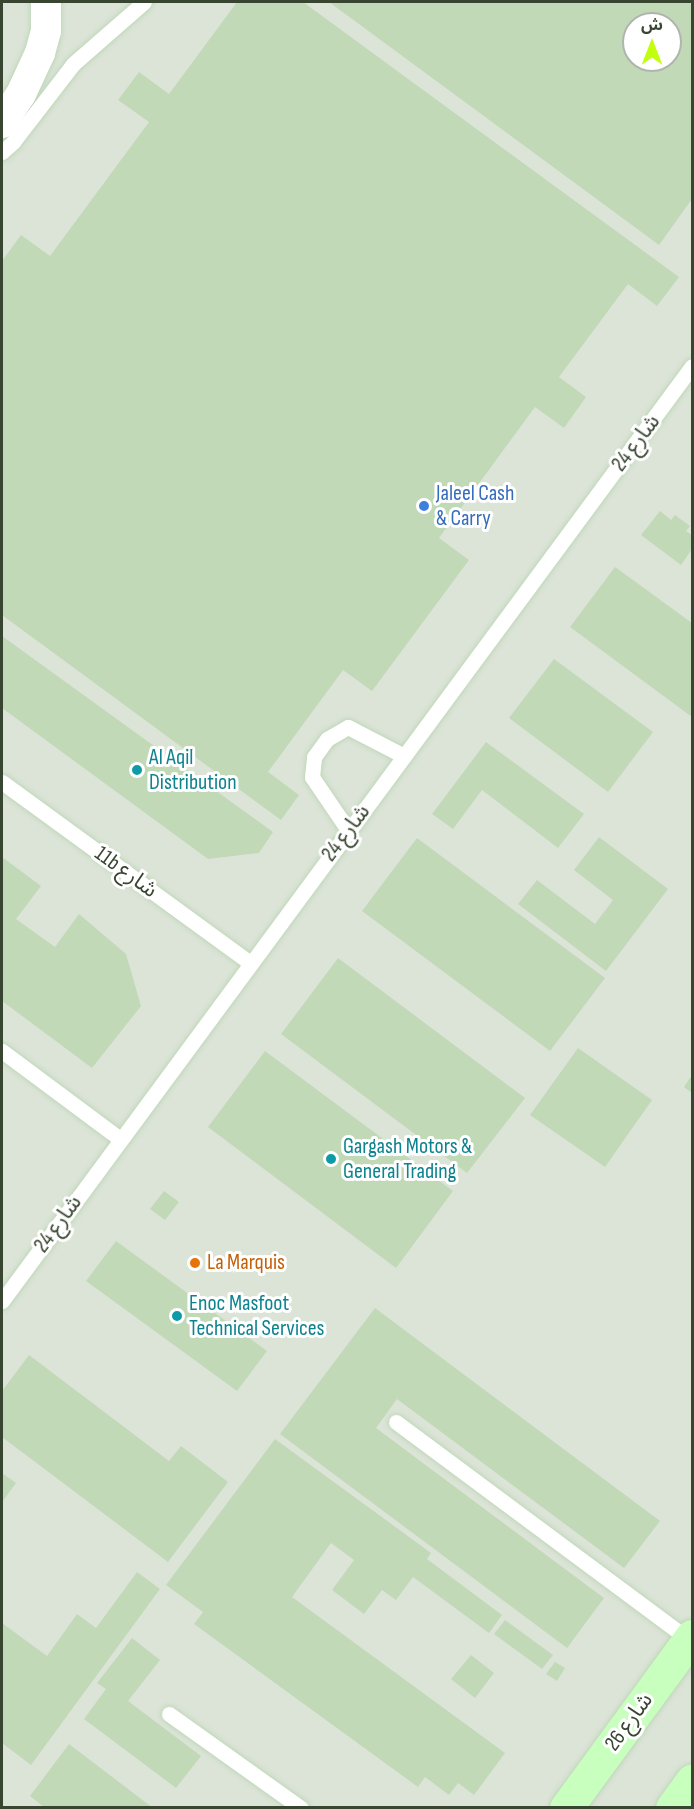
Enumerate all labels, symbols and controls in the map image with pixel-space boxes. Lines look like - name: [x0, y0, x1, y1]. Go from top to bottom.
- north arrow: [622, 12, 682, 72]
- text: ش: [641, 16, 663, 35]
- street label: شارع 24: [606, 409, 666, 477]
- place label: Jaleel Cash & Carry: [436, 480, 514, 532]
- marker: Jaleel Cash & Carry: [417, 499, 431, 513]
- place label: Al Aqil Distribution: [149, 744, 237, 796]
- marker: Al Aqil Distribution: [130, 763, 144, 777]
- street label: شارع 24: [316, 799, 376, 867]
- street label: 11b شارع: [89, 840, 163, 904]
- place label: Gargash Motors & General Trading: [343, 1133, 472, 1184]
- marker: Gargash Motors & General Trading: [324, 1152, 338, 1166]
- street label: شارع 24: [28, 1190, 88, 1258]
- place label: La Marquis: [207, 1250, 285, 1276]
- marker: La Marquis: [188, 1256, 202, 1270]
- place label: Enoc Masfoot Technical Services: [189, 1290, 324, 1342]
- marker: Enoc Masfoot Technical Services: [170, 1309, 184, 1323]
- street label: شارع 26: [599, 1688, 659, 1756]

